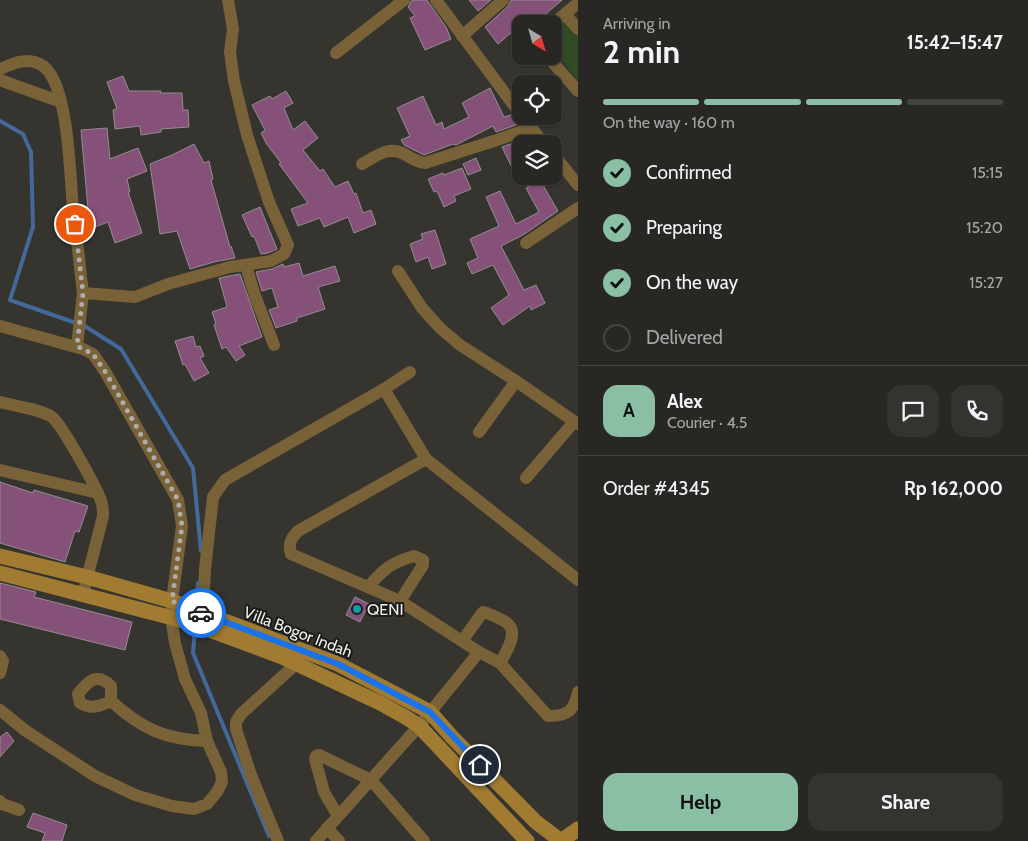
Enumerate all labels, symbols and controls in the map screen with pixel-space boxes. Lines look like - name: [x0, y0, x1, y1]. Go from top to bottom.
- text: Arriving in: [603, 14, 670, 33]
- north arrow: [512, 15, 562, 65]
- map controls: [512, 15, 562, 185]
- text: 15:42–15:47: [907, 31, 1003, 54]
- text: 2 min: [603, 32, 680, 71]
- button: locate: [512, 75, 562, 125]
- text: On the way · 160 m: [603, 113, 735, 132]
- button: layers: [512, 135, 562, 185]
- icon: check: [603, 159, 631, 187]
- text: Confirmed: [646, 161, 732, 184]
- text: 15:15: [972, 163, 1003, 182]
- pin: [54, 203, 96, 245]
- icon: bag: [61, 210, 89, 238]
- icon: check: [603, 214, 631, 242]
- text: Preparing: [646, 216, 722, 239]
- text: 15:20: [966, 218, 1003, 237]
- icon: check: [603, 269, 631, 297]
- text: On the way: [646, 271, 738, 294]
- text: 15:27: [969, 273, 1003, 292]
- text: Delivered: [646, 326, 723, 349]
- button: chat: [887, 385, 939, 437]
- button: phone: [951, 385, 1003, 437]
- text: Alex: [667, 390, 703, 413]
- text: A: [623, 399, 635, 422]
- text: Courier · 4.5: [667, 413, 748, 432]
- text: Order #4345: [603, 477, 710, 500]
- text: Rp 162,000: [904, 477, 1003, 500]
- courier: [176, 588, 226, 638]
- icon: car: [187, 599, 215, 627]
- place label: QENI: [367, 600, 404, 619]
- street label: Villa Bogor Indah: [241, 603, 355, 661]
- marker: QENI: [351, 603, 363, 615]
- pin: [459, 744, 501, 786]
- icon: home: [466, 751, 494, 779]
- button: Help: [603, 773, 798, 831]
- button: Share: [808, 773, 1003, 831]

